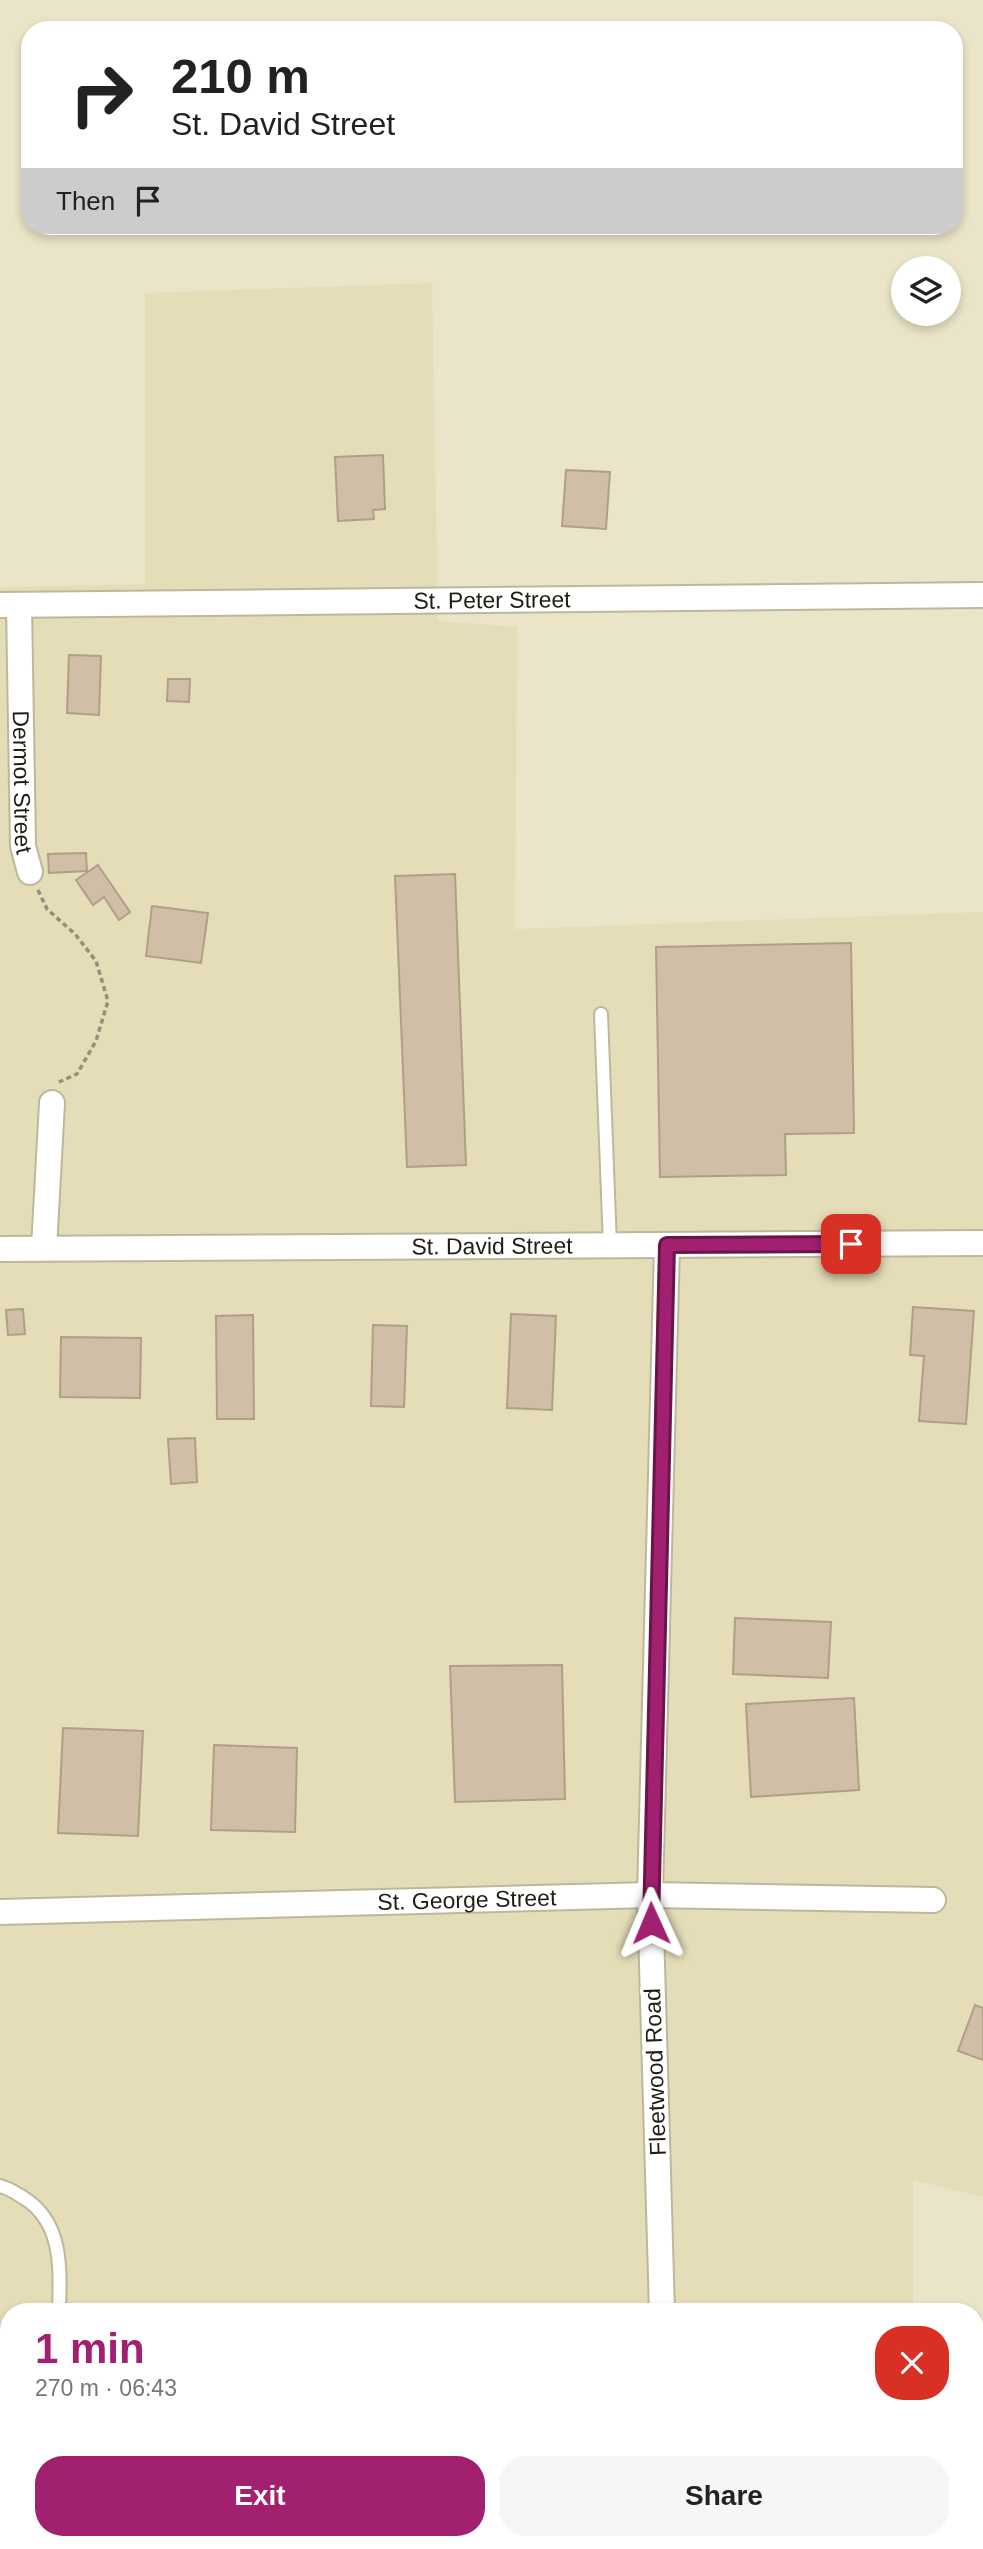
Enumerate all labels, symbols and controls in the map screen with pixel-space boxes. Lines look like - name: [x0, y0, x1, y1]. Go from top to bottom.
- icon: right: [56, 49, 147, 140]
- text: 210 m: [171, 49, 310, 103]
- text: St. David Street: [171, 106, 395, 142]
- icon: arrive: [129, 182, 167, 220]
- text: Then: [56, 186, 115, 216]
- map controls: [891, 256, 961, 326]
- button: layers: [891, 256, 961, 326]
- street label: St. Peter Street: [413, 586, 571, 614]
- street label: Dermot Street: [8, 710, 38, 857]
- pin: [821, 1214, 881, 1274]
- icon: arrive: [832, 1225, 870, 1263]
- street label: St. David Street: [411, 1233, 573, 1259]
- street label: St. George Street: [377, 1884, 557, 1915]
- position arrow: [614, 1886, 688, 1960]
- street label: Fleetwood Road: [639, 1988, 671, 2156]
- text: 1 min: [35, 2325, 145, 2372]
- button: close: [875, 2326, 949, 2400]
- text: 270 m · 06:43: [35, 2375, 177, 2401]
- button: Exit: [35, 2456, 485, 2536]
- button: Share: [499, 2456, 949, 2536]

